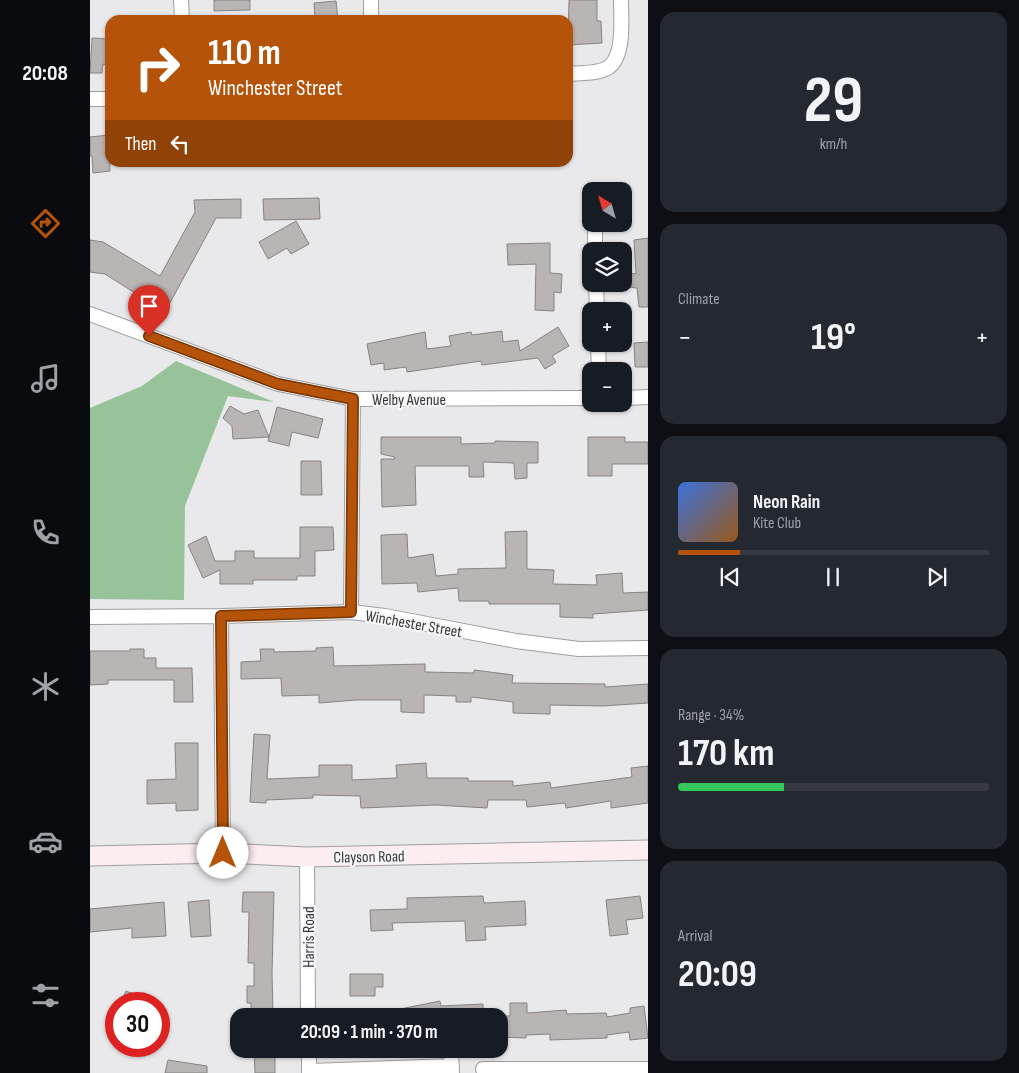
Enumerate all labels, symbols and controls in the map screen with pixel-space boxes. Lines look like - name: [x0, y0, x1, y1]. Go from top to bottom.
- text: 110 m: [208, 32, 281, 75]
- icon: right: [125, 35, 190, 100]
- text: 20:08: [22, 60, 68, 87]
- text: 29: [804, 63, 863, 141]
- text: Winchester Street: [208, 75, 342, 102]
- icon: left: [166, 130, 194, 158]
- text: Then: [125, 133, 156, 156]
- text: km/h: [820, 135, 847, 154]
- north arrow: [582, 182, 632, 232]
- map controls: [582, 182, 632, 412]
- icon: directions: [28, 206, 63, 241]
- button: layers: [582, 242, 632, 292]
- pin: [128, 285, 170, 336]
- text: Climate: [678, 290, 720, 309]
- icon: arrive: [135, 292, 163, 320]
- button: +: [582, 302, 632, 352]
- text: 19°: [811, 315, 856, 360]
- text: −: [678, 321, 692, 354]
- text: +: [975, 321, 989, 354]
- icon: music: [28, 361, 63, 396]
- button: −: [582, 362, 632, 412]
- street label: Welby Avenue: [372, 391, 446, 410]
- text: Neon Rain: [753, 491, 820, 514]
- text: Kite Club: [753, 514, 801, 533]
- icon: phone: [28, 515, 63, 550]
- icon: previous: [716, 563, 744, 591]
- icon: pause: [819, 563, 847, 591]
- icon: next: [923, 563, 951, 591]
- street label: Winchester Street: [364, 607, 464, 642]
- icon: climate: [28, 669, 63, 704]
- text: Range · 34%: [678, 706, 744, 725]
- text: 170 km: [678, 731, 774, 776]
- icon: car: [28, 824, 63, 859]
- position arrow: [196, 826, 248, 878]
- street label: Clayson Road: [333, 847, 405, 868]
- street label: Harris Road: [300, 906, 319, 968]
- text: Arrival: [678, 927, 712, 946]
- text: 20:09: [678, 952, 757, 997]
- icon: filters: [28, 978, 63, 1013]
- speed limit sign: 30: [105, 992, 170, 1057]
- text: 20:09 · 1 min · 370 m: [300, 1021, 438, 1044]

